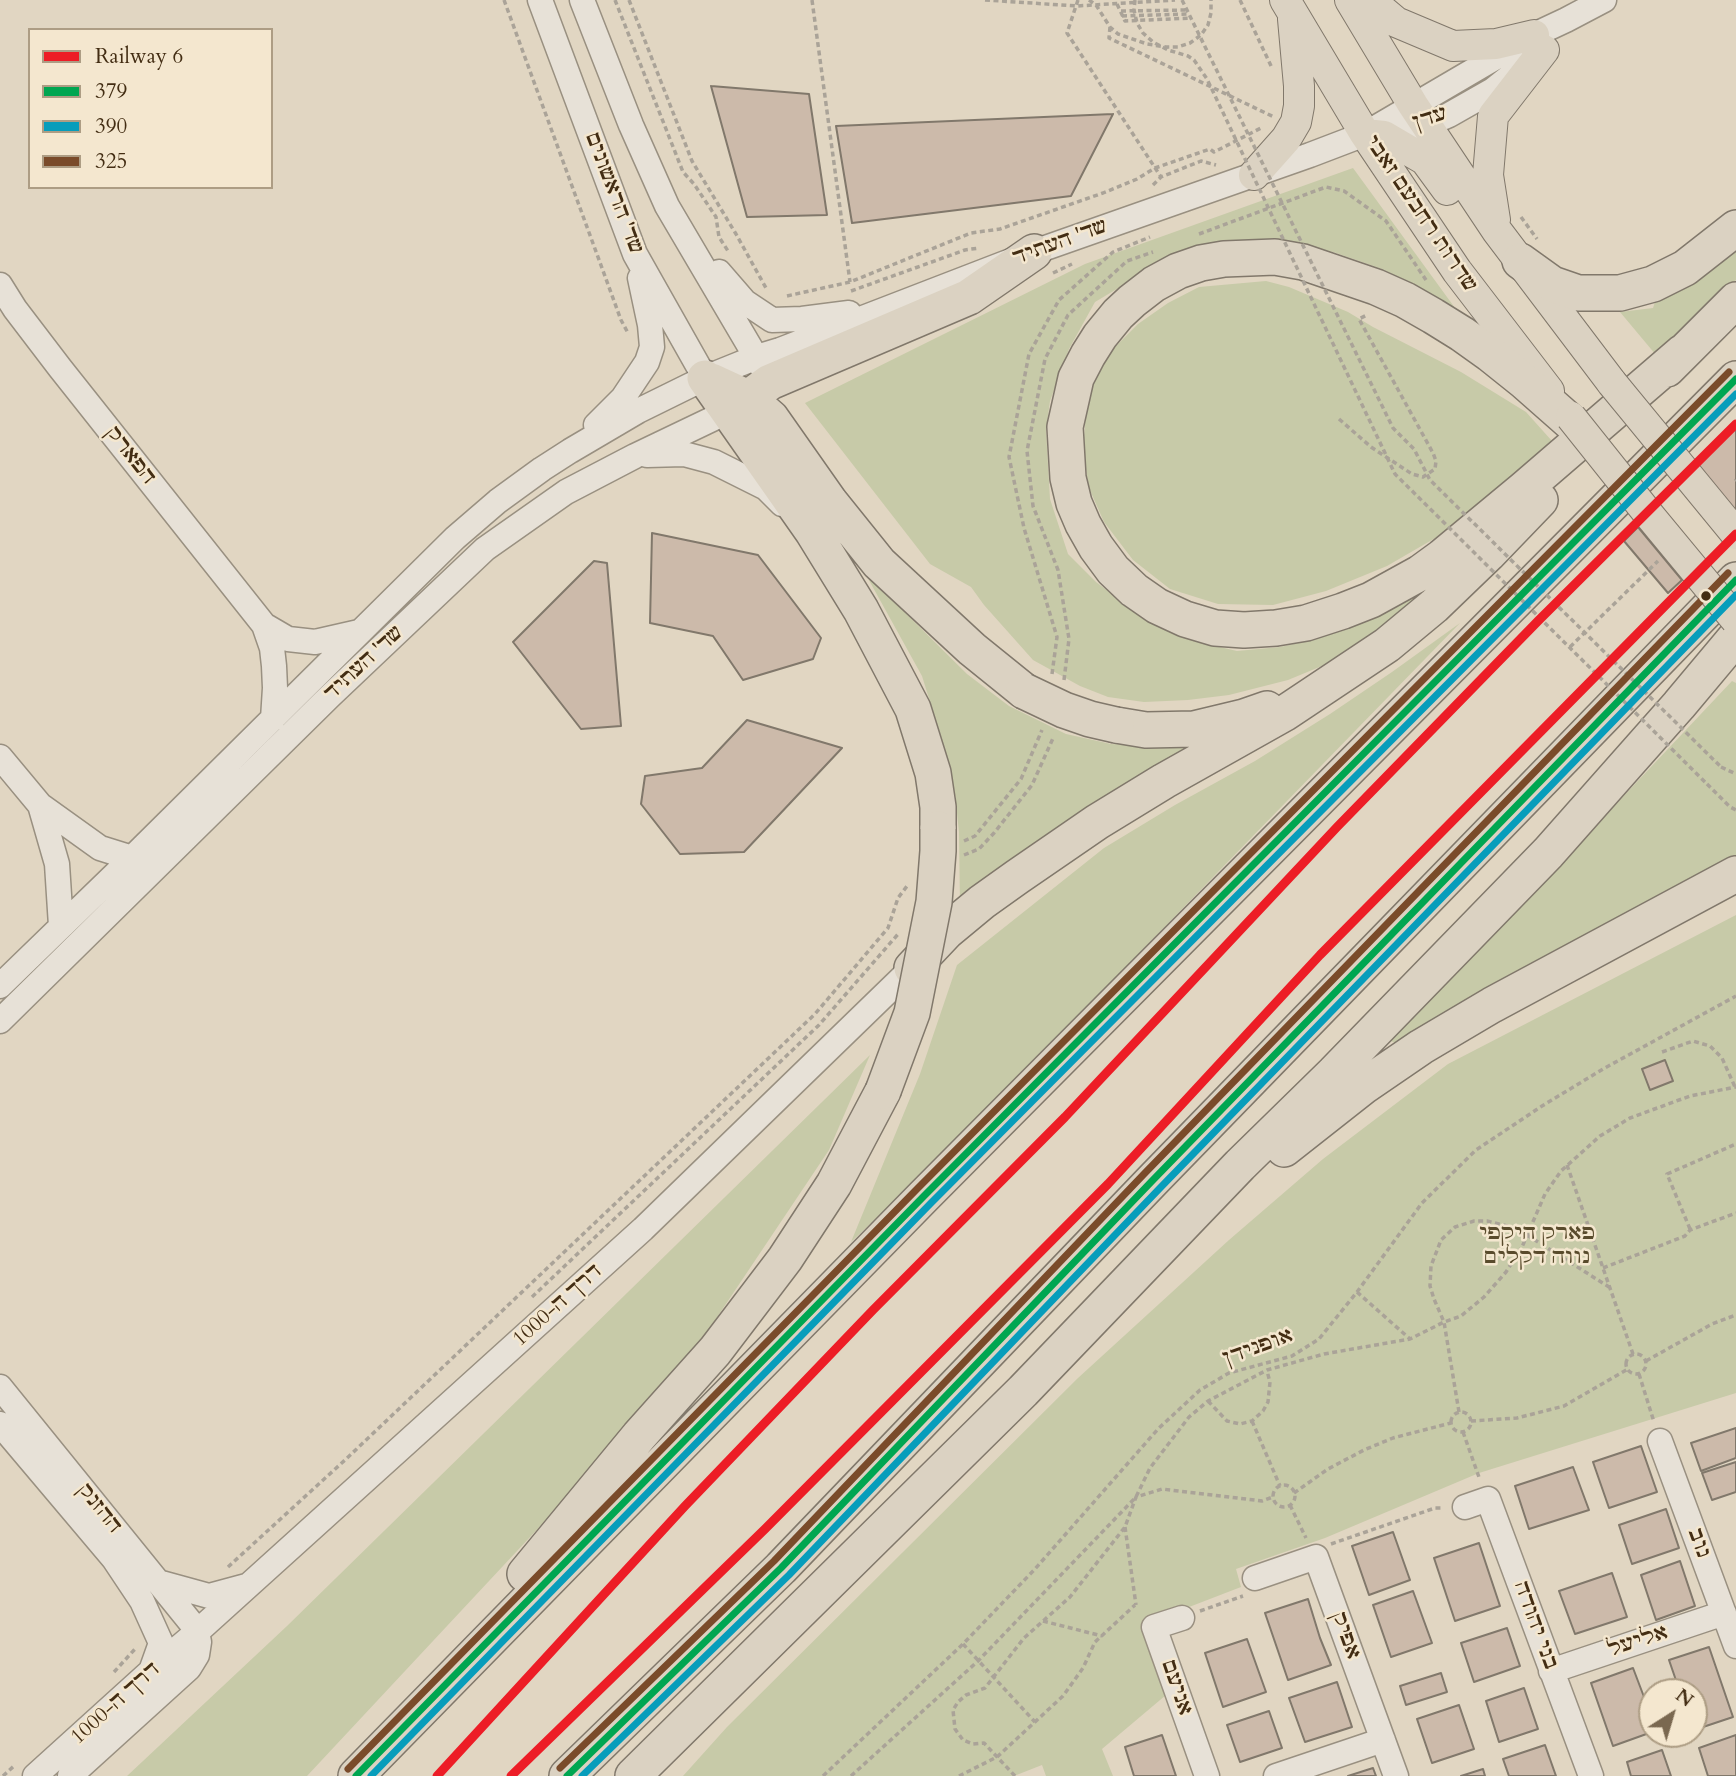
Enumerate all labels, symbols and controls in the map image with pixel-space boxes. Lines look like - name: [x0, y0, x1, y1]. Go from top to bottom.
- legend: [28, 28, 273, 189]
- text: Railway 6: [95, 42, 183, 71]
- text: 379: [95, 77, 127, 106]
- street label: עדן: [1409, 102, 1451, 136]
- text: 390: [95, 112, 127, 141]
- street label: שד' הראשונים: [578, 128, 648, 258]
- street label: שדרות רחבעם זאבי: [1358, 131, 1482, 297]
- text: 325: [95, 147, 127, 176]
- street label: שד' העתיד: [1009, 214, 1111, 272]
- street label: הפארק: [100, 422, 160, 490]
- unlabelled marker: [1699, 589, 1713, 603]
- street label: שד' העתיד: [319, 621, 409, 707]
- park label: פארק היקפי נווה דקלים: [1479, 1221, 1595, 1271]
- street label: דרך ה-1000: [508, 1259, 608, 1353]
- street label: אופנידן: [1219, 1324, 1297, 1372]
- street label: ההזנק: [71, 1479, 127, 1539]
- street label: נוב: [1681, 1525, 1715, 1561]
- street label: בני יהודה: [1507, 1578, 1563, 1674]
- street label: אפיק: [1325, 1609, 1365, 1663]
- street label: אליעל: [1605, 1620, 1671, 1664]
- street label: דרך ה-1000: [66, 1657, 166, 1751]
- street label: אניעם: [1155, 1657, 1197, 1719]
- north arrow: [1638, 1678, 1708, 1748]
- text: N: [1670, 1682, 1699, 1713]

